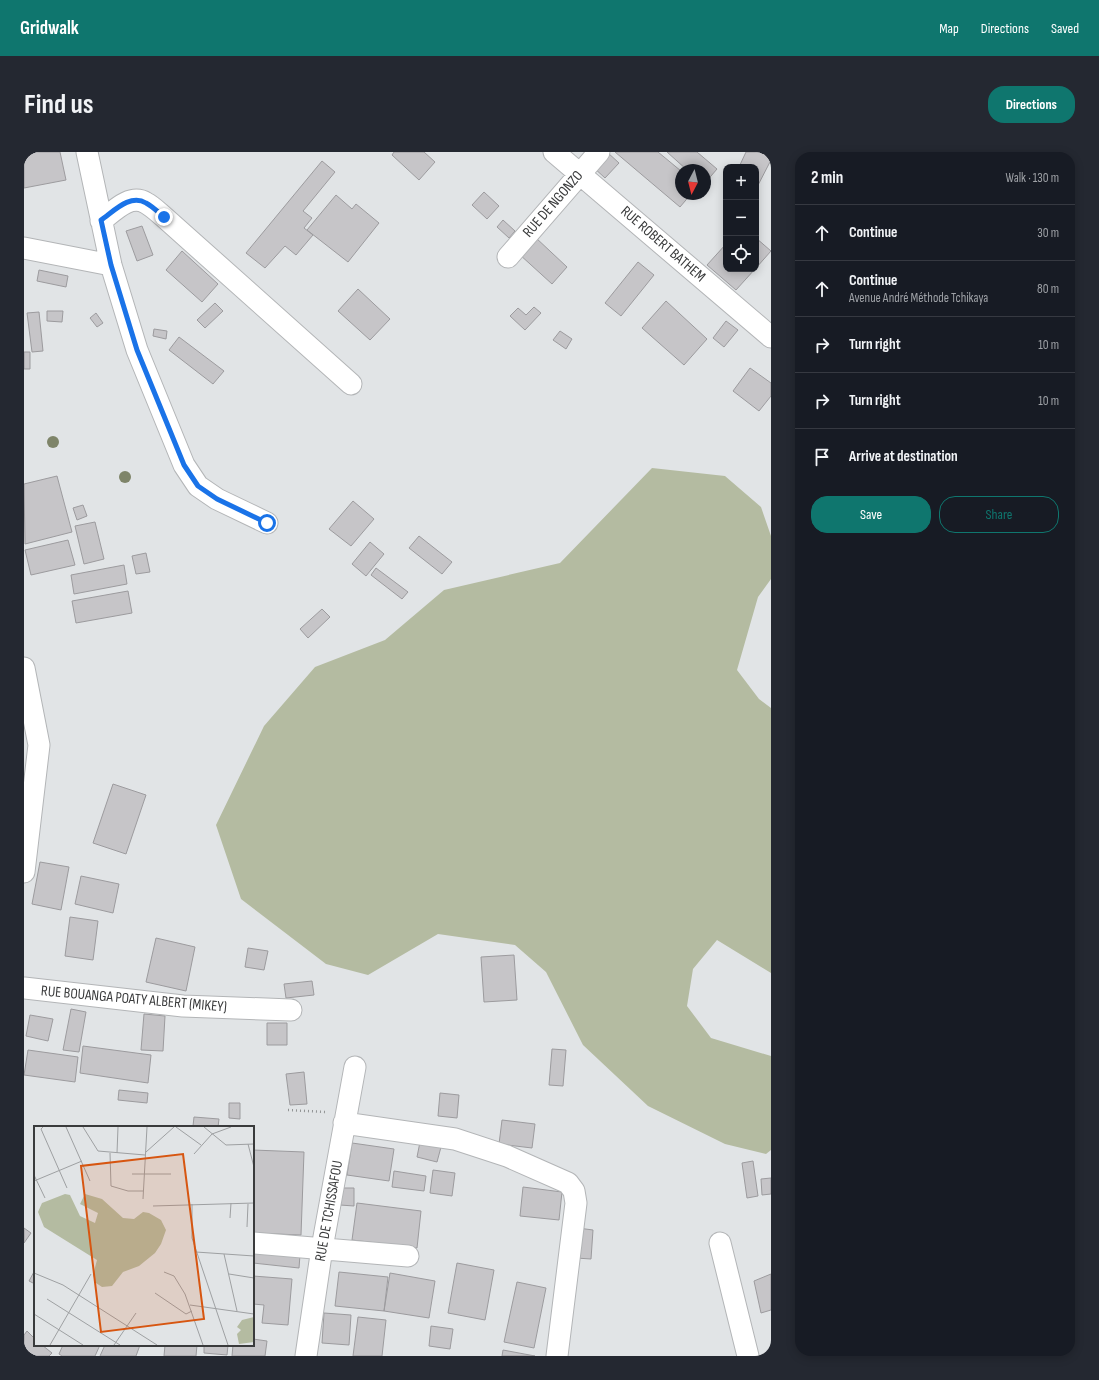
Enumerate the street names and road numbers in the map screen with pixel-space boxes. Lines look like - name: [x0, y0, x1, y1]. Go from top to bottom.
- street label: RUE DE NGONZO: [519, 167, 587, 241]
- street label: RUE ROBERT BATHEM: [617, 202, 709, 286]
- street label: RUE BOUANGA POATY ALBERT (MIKEY): [40, 981, 228, 1017]
- street label: RUE DE TCHISSAFOU: [311, 1159, 347, 1263]

